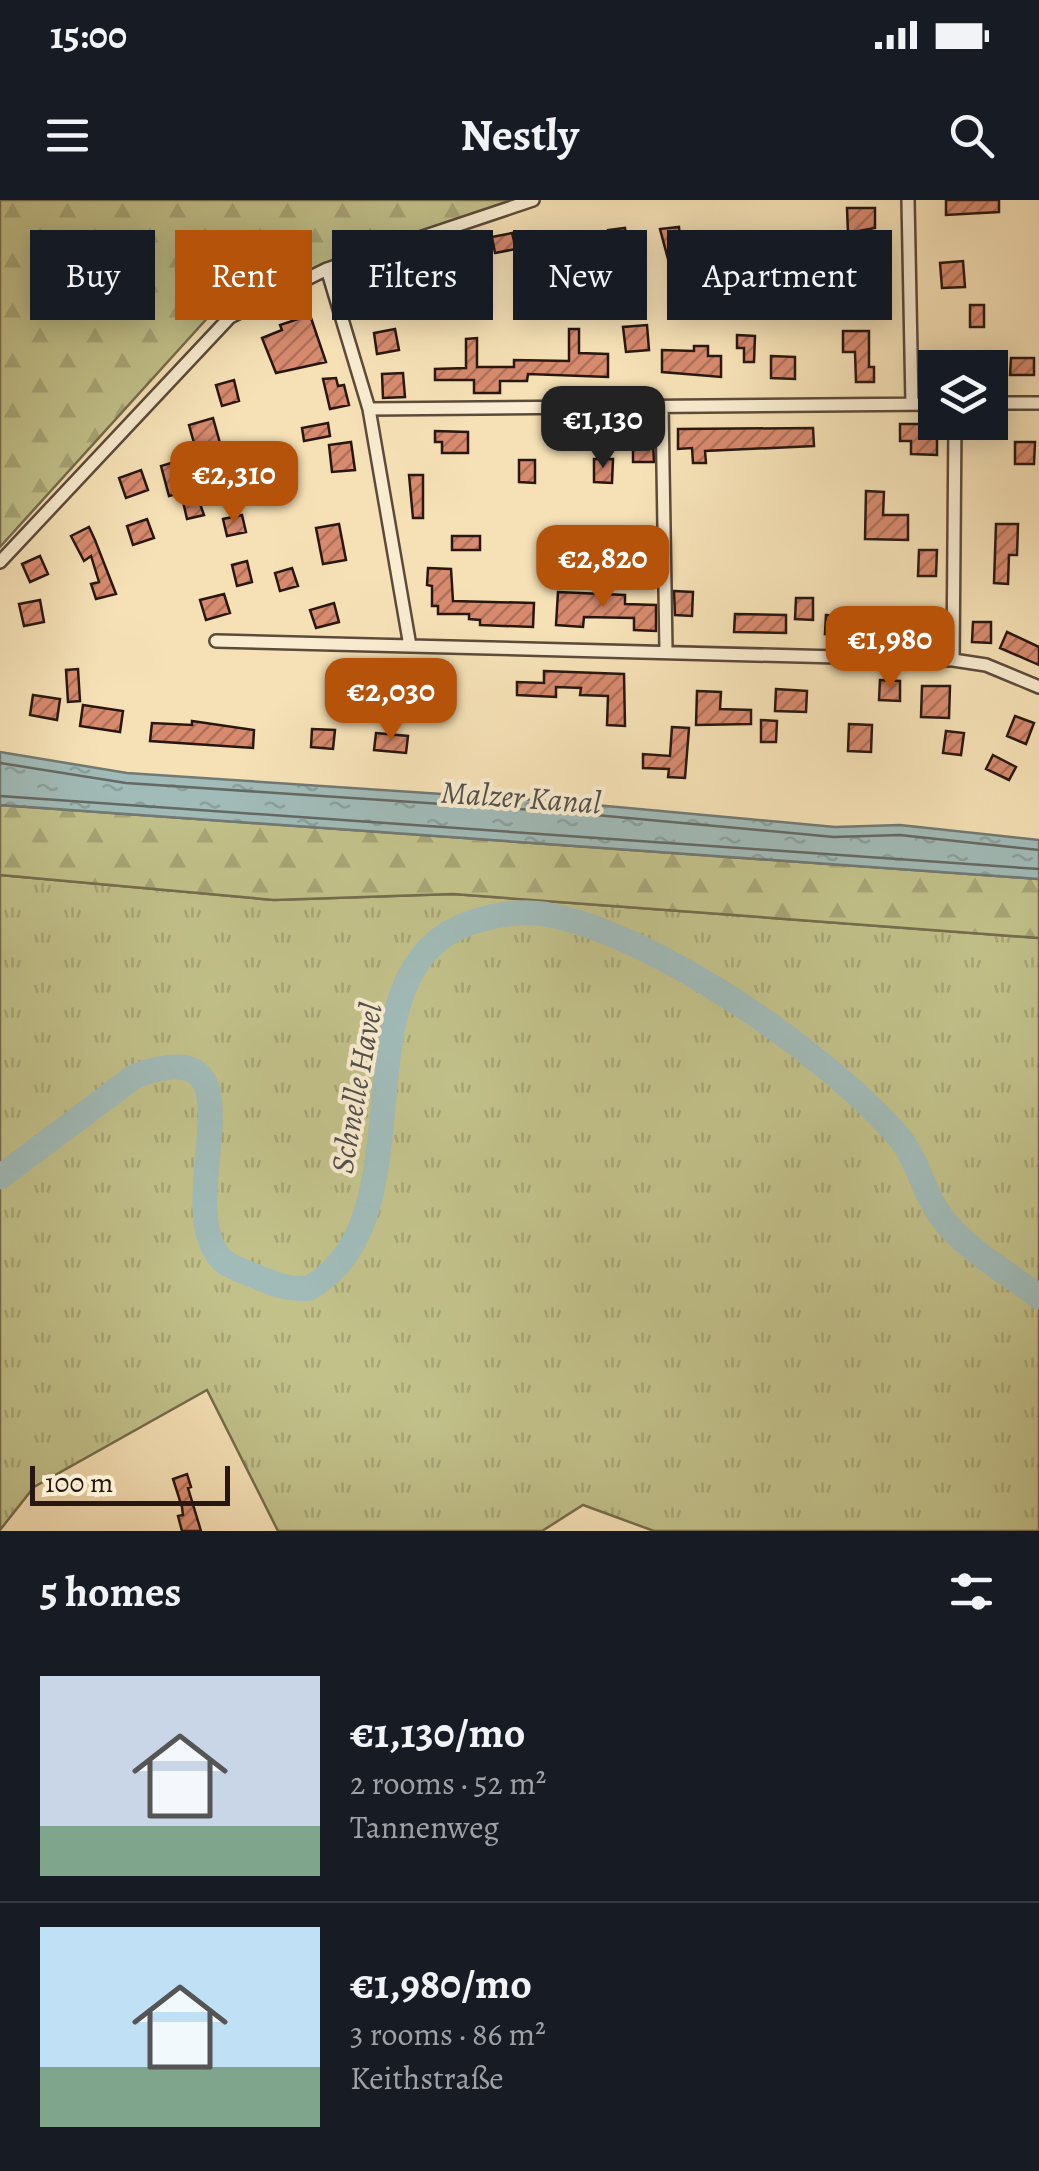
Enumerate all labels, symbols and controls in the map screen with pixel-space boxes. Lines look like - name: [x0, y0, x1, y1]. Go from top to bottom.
- text: 15:00: [50, 9, 127, 61]
- text: Nestly: [460, 104, 579, 166]
- icon: menu: [40, 108, 95, 163]
- icon: search: [944, 108, 999, 163]
- chip: Buy: [30, 230, 155, 320]
- chip: Rent: [175, 230, 312, 320]
- chip: Filters: [332, 230, 493, 320]
- chip: New: [513, 230, 647, 320]
- chip: Apartment: [667, 230, 892, 320]
- map controls: [918, 350, 1008, 440]
- button: layers: [918, 350, 1008, 440]
- pin: €1,130: [522, 386, 684, 471]
- text: €1,130: [563, 396, 643, 440]
- pin: €2,310: [153, 441, 315, 526]
- text: €2,310: [192, 451, 276, 495]
- pin: €2,820: [522, 525, 684, 610]
- text: €2,820: [558, 535, 648, 579]
- pin: €1,980: [809, 606, 971, 691]
- text: €1,980: [848, 616, 932, 660]
- pin: €2,030: [310, 658, 472, 743]
- text: €2,030: [347, 668, 435, 712]
- water label: Malzer Kanal: [439, 769, 603, 825]
- water label: Schnelle Havel: [319, 999, 393, 1177]
- scale bar: [30, 1461, 230, 1506]
- text: 100 m: [45, 1464, 113, 1502]
- text: 5 homes: [40, 1563, 181, 1620]
- icon: filters: [944, 1564, 999, 1619]
- text: €1,130/mo: [350, 1704, 525, 1761]
- icon: home: [120, 1716, 240, 1836]
- text: 2 rooms · 52 m²: [350, 1761, 546, 1805]
- text: Tannenweg: [350, 1805, 499, 1849]
- text: €1,980/mo: [350, 1955, 532, 2012]
- icon: home: [120, 1967, 240, 2087]
- text: 3 rooms · 86 m²: [350, 2012, 546, 2056]
- text: Keithstraße: [350, 2056, 504, 2100]

